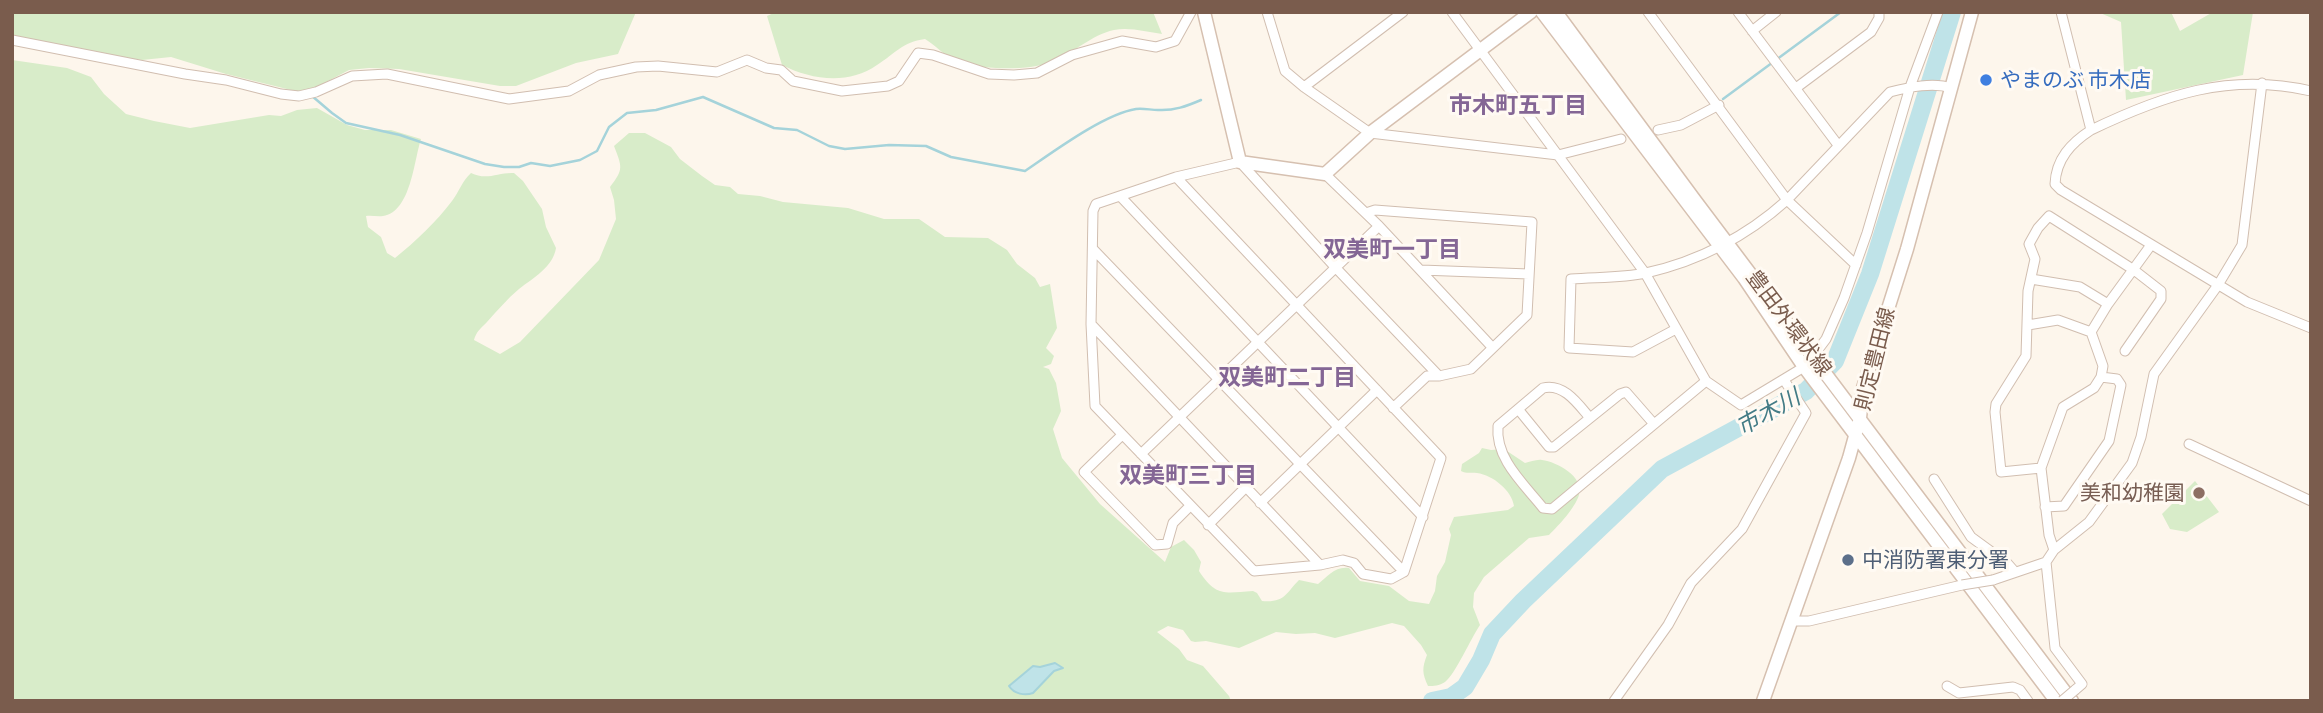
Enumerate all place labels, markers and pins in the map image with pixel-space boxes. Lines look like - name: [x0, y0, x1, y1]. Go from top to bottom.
- place label: やまのぶ 市木店: [2000, 67, 2151, 93]
- marker: やまのぶ 市木店: [1978, 72, 1994, 88]
- place label: 美和幼稚園: [2080, 480, 2185, 506]
- marker: 美和幼稚園: [2191, 485, 2207, 501]
- place label: 中消防署東分署: [1862, 547, 2009, 573]
- marker: 中消防署東分署: [1840, 552, 1856, 568]

